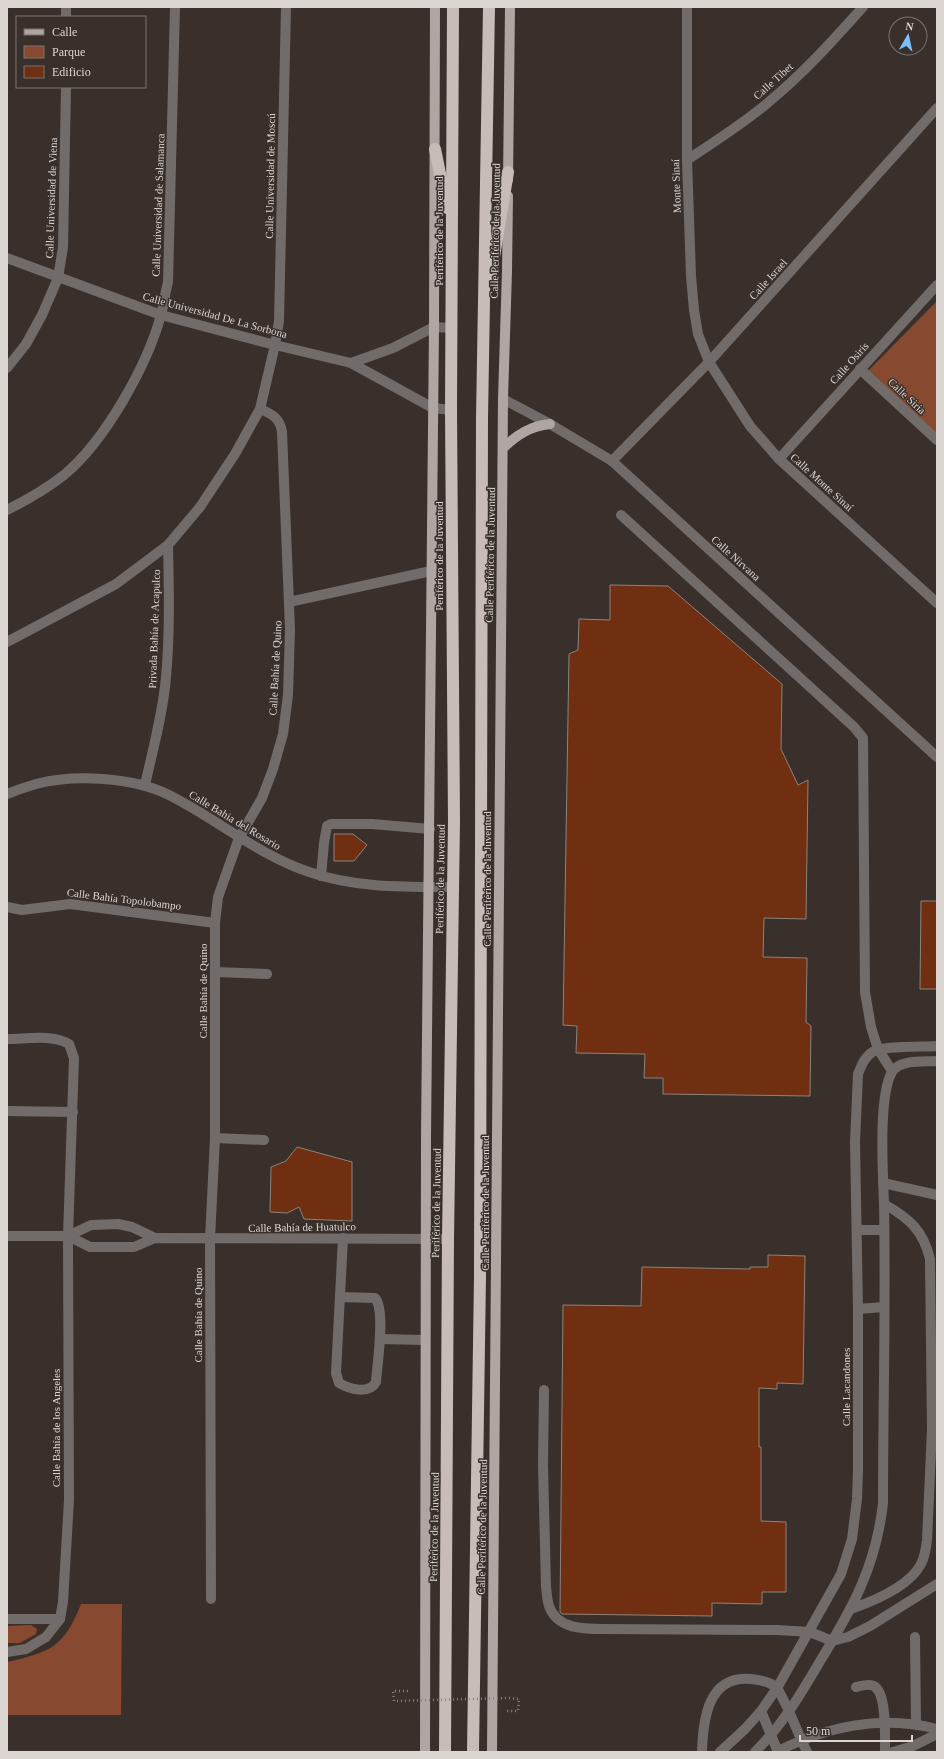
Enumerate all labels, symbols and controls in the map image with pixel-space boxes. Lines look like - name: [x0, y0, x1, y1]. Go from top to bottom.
- legend: [16, 16, 146, 88]
- north arrow: [888, 16, 928, 56]
- text: N: [905, 20, 914, 33]
- text: Calle: [52, 25, 77, 39]
- text: Parque: [52, 45, 85, 59]
- street label: Calle Tibet: [751, 60, 795, 102]
- text: Edificio: [52, 65, 91, 79]
- street label: Calle Universidad de Moscú: [263, 113, 277, 239]
- street label: Calle Universidad de Salamanca: [150, 133, 166, 277]
- street label: Calle Universidad de Viena: [43, 137, 59, 259]
- street label: Monte Sinaí: [669, 159, 683, 213]
- street label: Calle Periférico de la Juventud: [488, 163, 502, 299]
- street label: Periférico de la Juventud: [433, 176, 445, 286]
- street label: Calle Israel: [747, 256, 789, 302]
- street label: Calle Universidad De La Sorbona: [141, 290, 289, 340]
- street label: Calle Osiris: [827, 340, 871, 386]
- street label: Calle Siria: [886, 376, 928, 416]
- street label: Calle Monte Sinaí: [788, 451, 856, 513]
- street label: Calle Periférico de la Juventud: [483, 487, 497, 623]
- street label: Periférico de la Juventud: [433, 501, 445, 611]
- street label: Calle Nirvana: [709, 533, 763, 583]
- street label: Privada Bahía de Acapulco: [146, 569, 162, 689]
- street label: Calle Bahía de Quino: [267, 620, 284, 716]
- street label: Calle Bahia del Rosario: [187, 788, 283, 852]
- street label: Calle Periférico de la Juventud: [481, 811, 493, 947]
- street label: Periférico de la Juventud: [433, 824, 447, 934]
- street label: Calle Bahía Topolobampo: [66, 886, 182, 912]
- street label: Calle Bahía de Quino: [197, 943, 209, 1039]
- street label: Calle Periférico de la Juventud: [479, 1135, 491, 1271]
- street label: Periférico de la Juventud: [429, 1148, 443, 1258]
- street label: Calle Bahía de Huatulco: [248, 1220, 357, 1234]
- street label: Calle Bahía de Quino: [192, 1267, 204, 1363]
- street label: Calle Lacandones: [840, 1348, 852, 1426]
- street label: Calle Bahía de los Angeles: [50, 1369, 62, 1487]
- street label: Calle Periférico de la Juventud: [475, 1459, 489, 1595]
- street label: Periférico de la Juventud: [427, 1472, 441, 1582]
- scale bar: [800, 1717, 912, 1743]
- text: 50 m: [806, 1724, 831, 1738]

